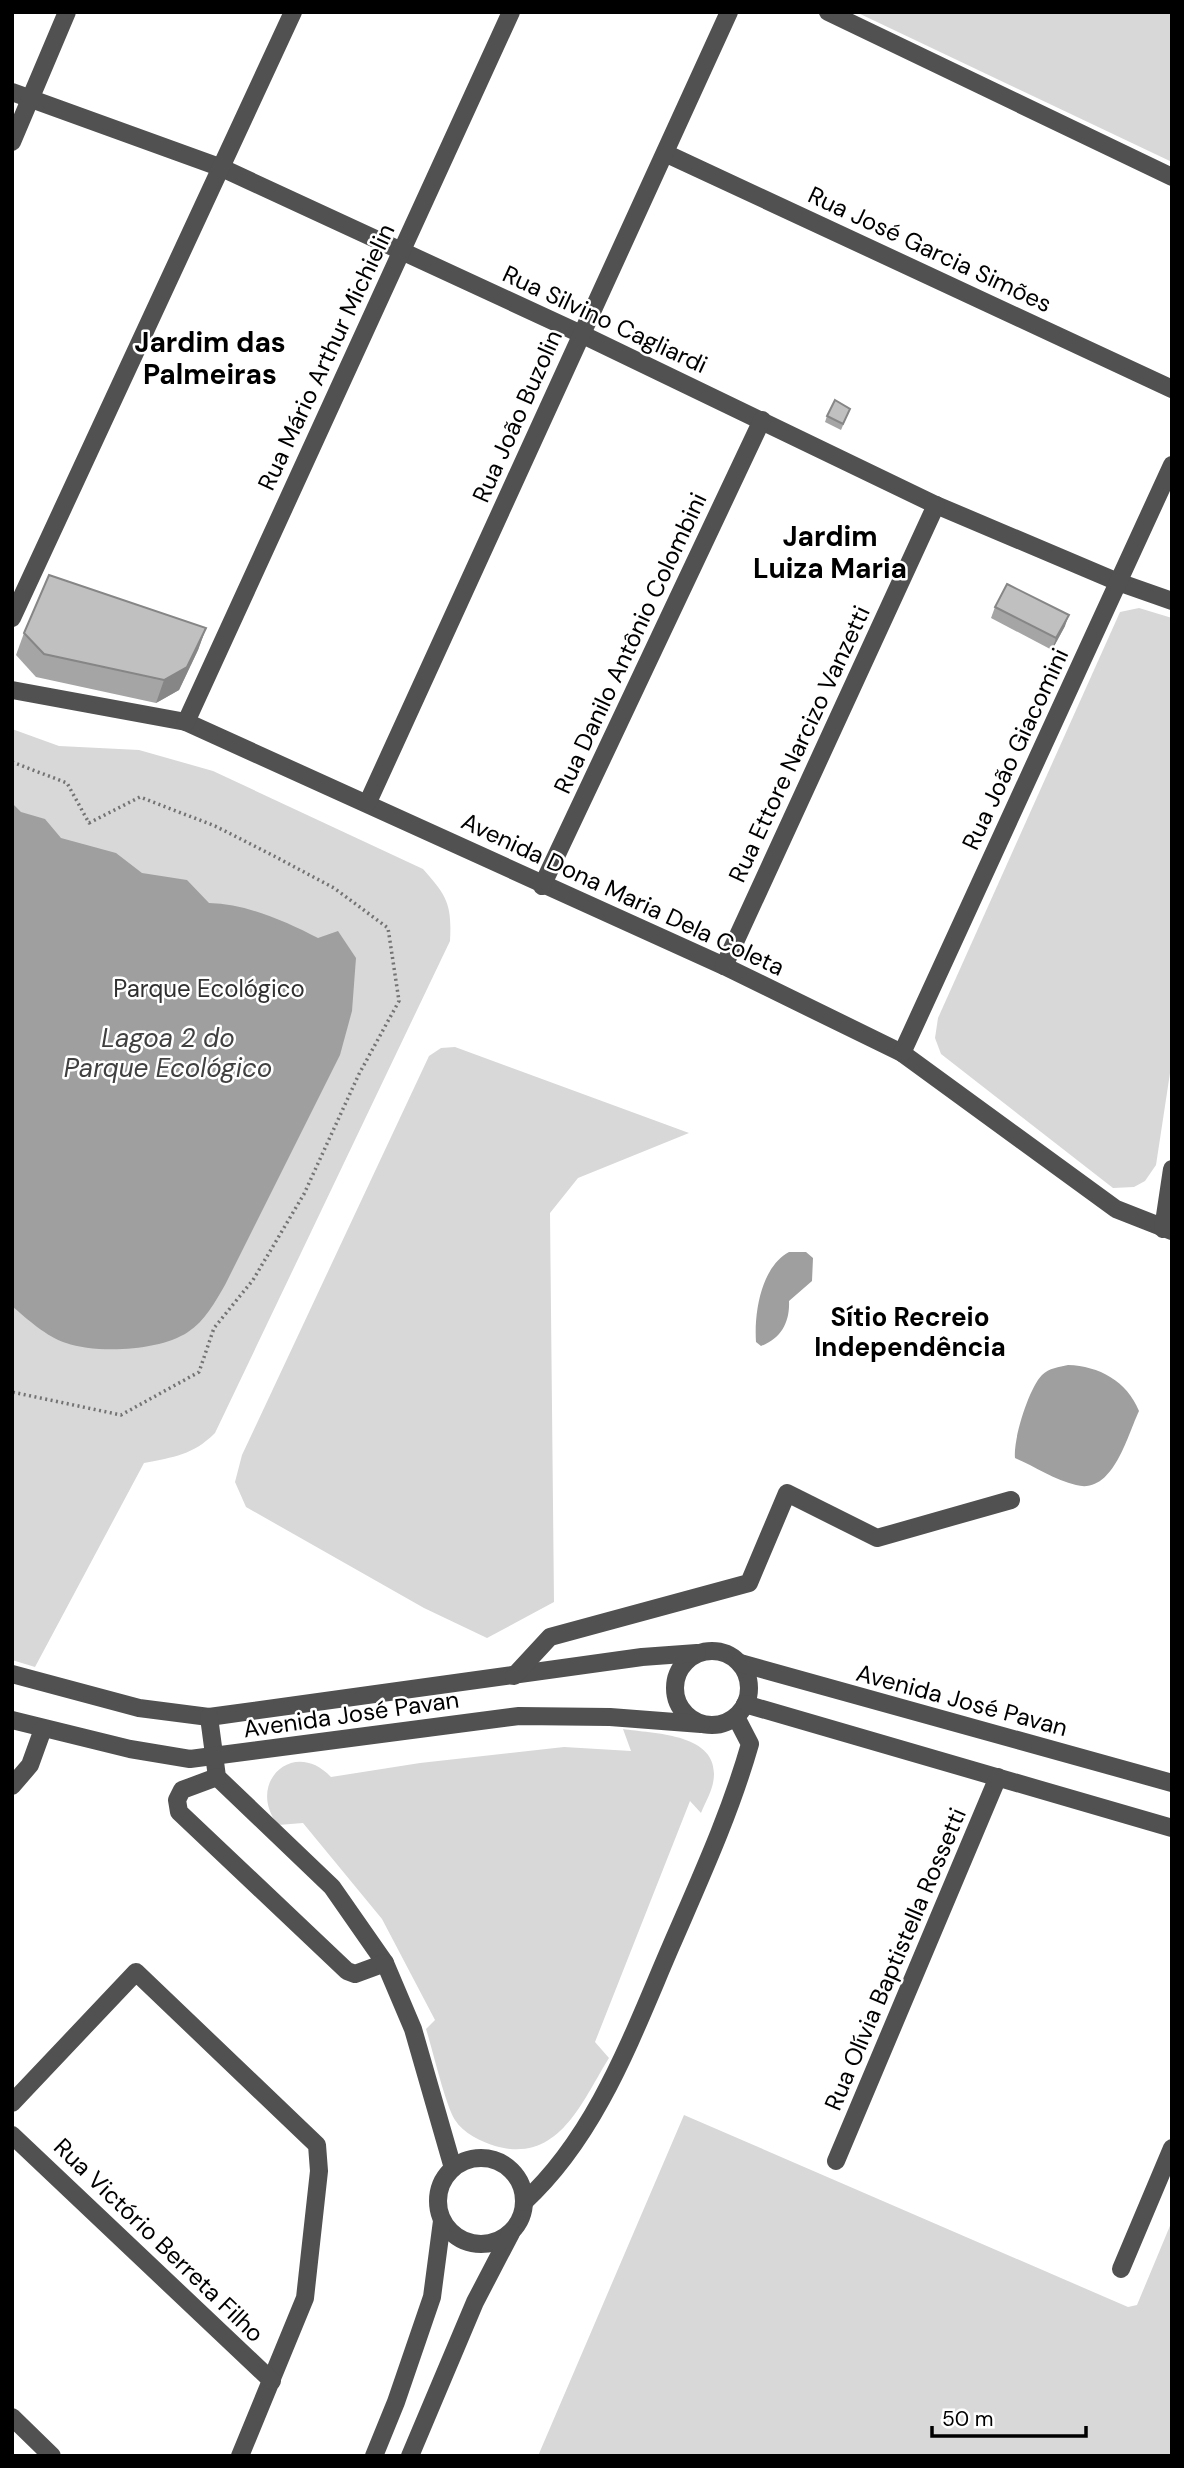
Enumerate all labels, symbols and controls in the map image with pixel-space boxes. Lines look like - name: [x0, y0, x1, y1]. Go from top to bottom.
- street label: Rua José Garcia Simões: [803, 179, 1057, 319]
- street label: Rua Mário Arthur Michielin: [251, 219, 401, 495]
- street label: Rua Silvino Cagliardi: [498, 258, 712, 380]
- district label: Jardim das Palmeiras: [134, 324, 286, 393]
- street label: Rua João Buzolin: [465, 325, 569, 507]
- street label: Rua Danilo Antônio Colombini: [547, 488, 713, 798]
- district label: Jardim Luiza Maria: [753, 518, 907, 587]
- street label: Rua Ettore Narcizo Vanzetti: [721, 601, 877, 887]
- street label: Rua João Giacomini: [955, 643, 1075, 855]
- street label: Avenida Dona Maria Dela Coleta: [456, 805, 790, 983]
- park label: Parque Ecológico: [113, 973, 305, 1004]
- water label: Lagoa 2 do Parque Ecológico: [64, 1021, 272, 1085]
- district label: Sítio Recreio Independência: [814, 1300, 1006, 1364]
- street label: Avenida José Pavan: [853, 1657, 1071, 1743]
- street label: Avenida José Pavan: [241, 1684, 461, 1744]
- street label: Rua Olívia Baptistella Rossetti: [817, 1803, 973, 2115]
- street label: Rua Victório Berreta Filho: [47, 2131, 271, 2349]
- scale bar: [932, 2394, 1086, 2438]
- text: 50 m: [942, 2405, 993, 2433]

